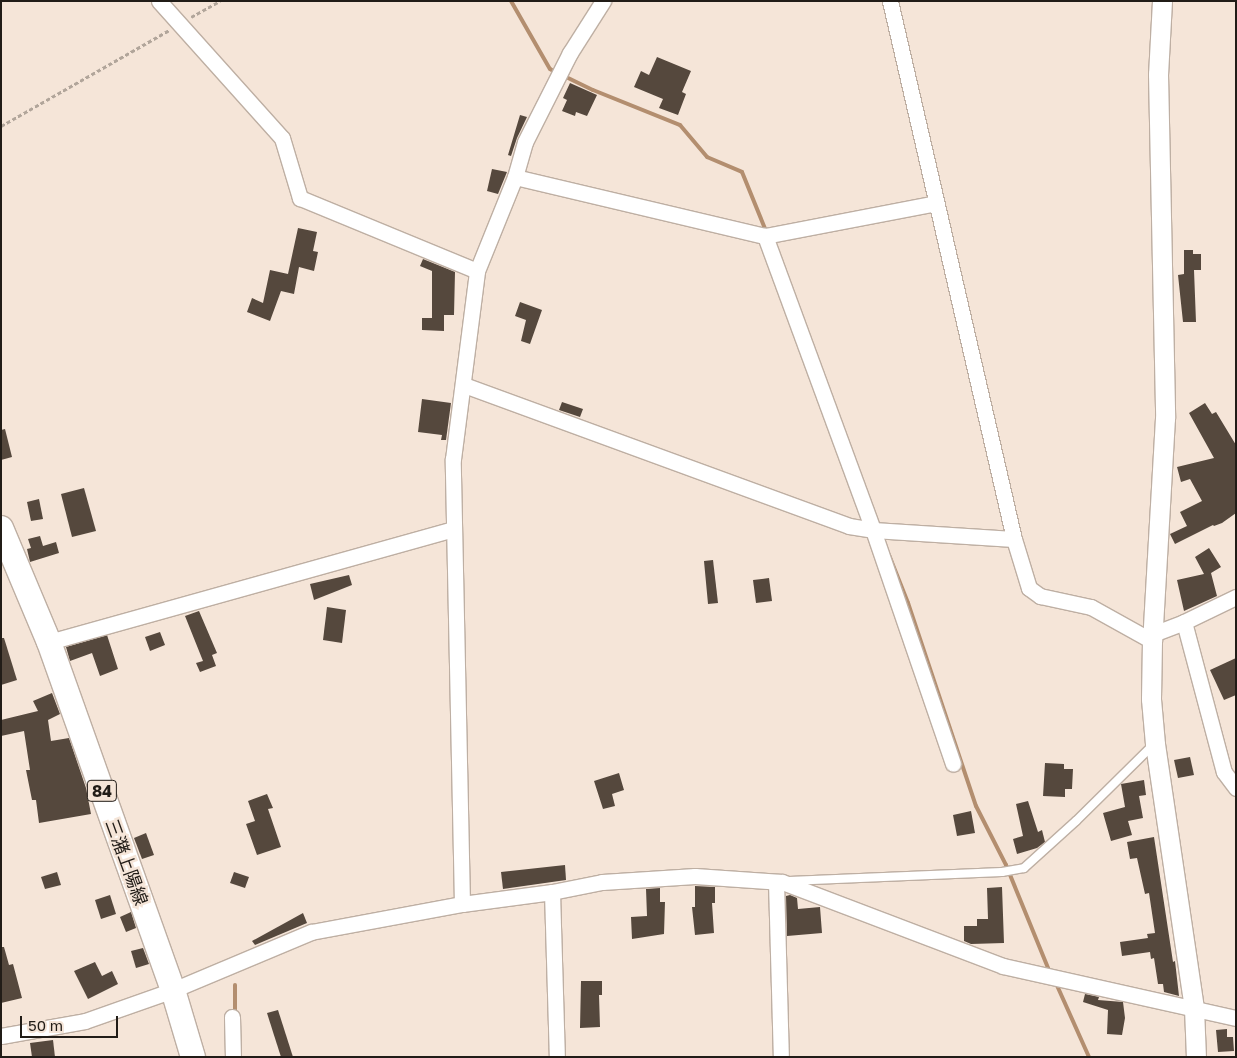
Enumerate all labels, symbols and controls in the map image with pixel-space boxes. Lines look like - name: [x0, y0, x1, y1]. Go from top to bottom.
- road number: 84: [86, 778, 118, 804]
- street label: 三潴上陽線: [101, 816, 153, 908]
- scale bar: [22, 1006, 120, 1038]
- text: 50 m: [28, 1016, 63, 1034]

